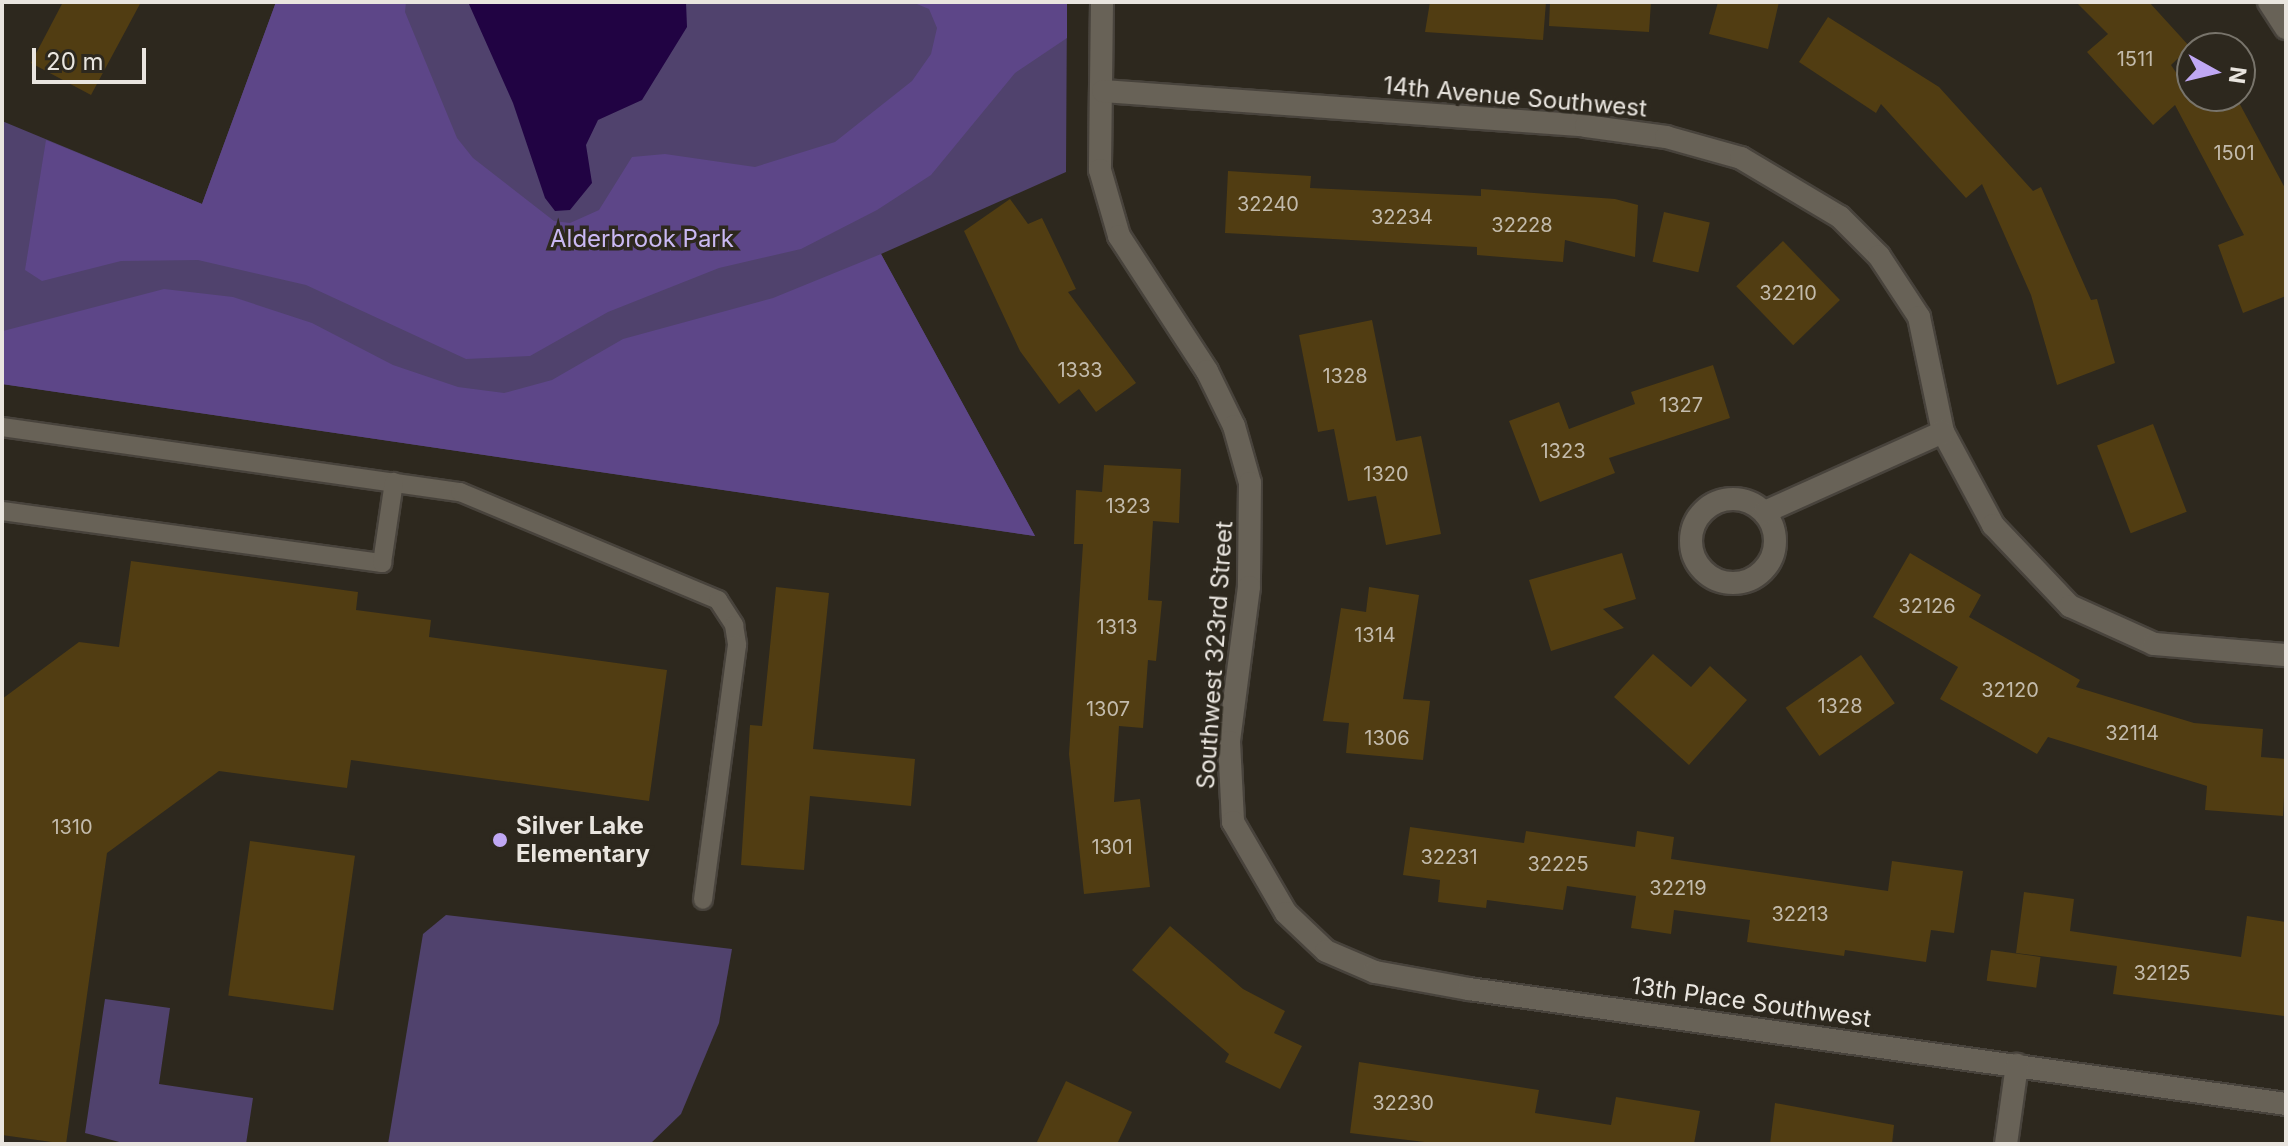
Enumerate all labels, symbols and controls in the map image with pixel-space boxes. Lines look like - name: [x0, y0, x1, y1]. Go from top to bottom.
- scale bar: [36, 32, 150, 82]
- north arrow: [2176, 32, 2256, 112]
- text: 20 m: [46, 47, 104, 76]
- house number: 1511: [2117, 47, 2153, 71]
- text: N: [2224, 65, 2252, 85]
- street label: 14th Avenue Southwest: [1382, 71, 1648, 123]
- house number: 1501: [2213, 141, 2255, 165]
- house number: 32240: [1237, 192, 1299, 216]
- house number: 32234: [1371, 205, 1433, 229]
- house number: 32228: [1491, 213, 1553, 237]
- park label: Alderbrook Park: [550, 225, 734, 253]
- house number: 32210: [1759, 281, 1817, 305]
- house number: 1333: [1057, 358, 1103, 382]
- house number: 1328: [1322, 364, 1368, 388]
- house number: 1327: [1659, 393, 1703, 417]
- house number: 1323: [1540, 439, 1586, 463]
- house number: 1320: [1363, 462, 1409, 486]
- house number: 1323: [1105, 494, 1151, 518]
- street label: Southwest 323rd Street: [1191, 520, 1239, 790]
- house number: 32126: [1898, 594, 1956, 618]
- house number: 1313: [1097, 615, 1137, 639]
- house number: 1314: [1354, 623, 1396, 647]
- house number: 32120: [1981, 678, 2039, 702]
- house number: 1328: [1817, 694, 1863, 718]
- house number: 1307: [1086, 697, 1130, 721]
- house number: 32114: [2105, 721, 2159, 745]
- house number: 1306: [1364, 726, 1410, 750]
- place label: Silver Lake Elementary: [516, 812, 650, 868]
- house number: 1310: [51, 815, 93, 839]
- marker: Silver Lake Elementary: [491, 831, 509, 849]
- house number: 1301: [1091, 835, 1133, 859]
- house number: 32231: [1420, 845, 1478, 869]
- house number: 32225: [1527, 852, 1589, 876]
- house number: 32219: [1649, 876, 1707, 900]
- house number: 32213: [1771, 902, 1829, 926]
- house number: 32125: [2133, 961, 2191, 985]
- street label: 13th Place Southwest: [1629, 971, 1873, 1033]
- house number: 32230: [1372, 1091, 1434, 1115]

